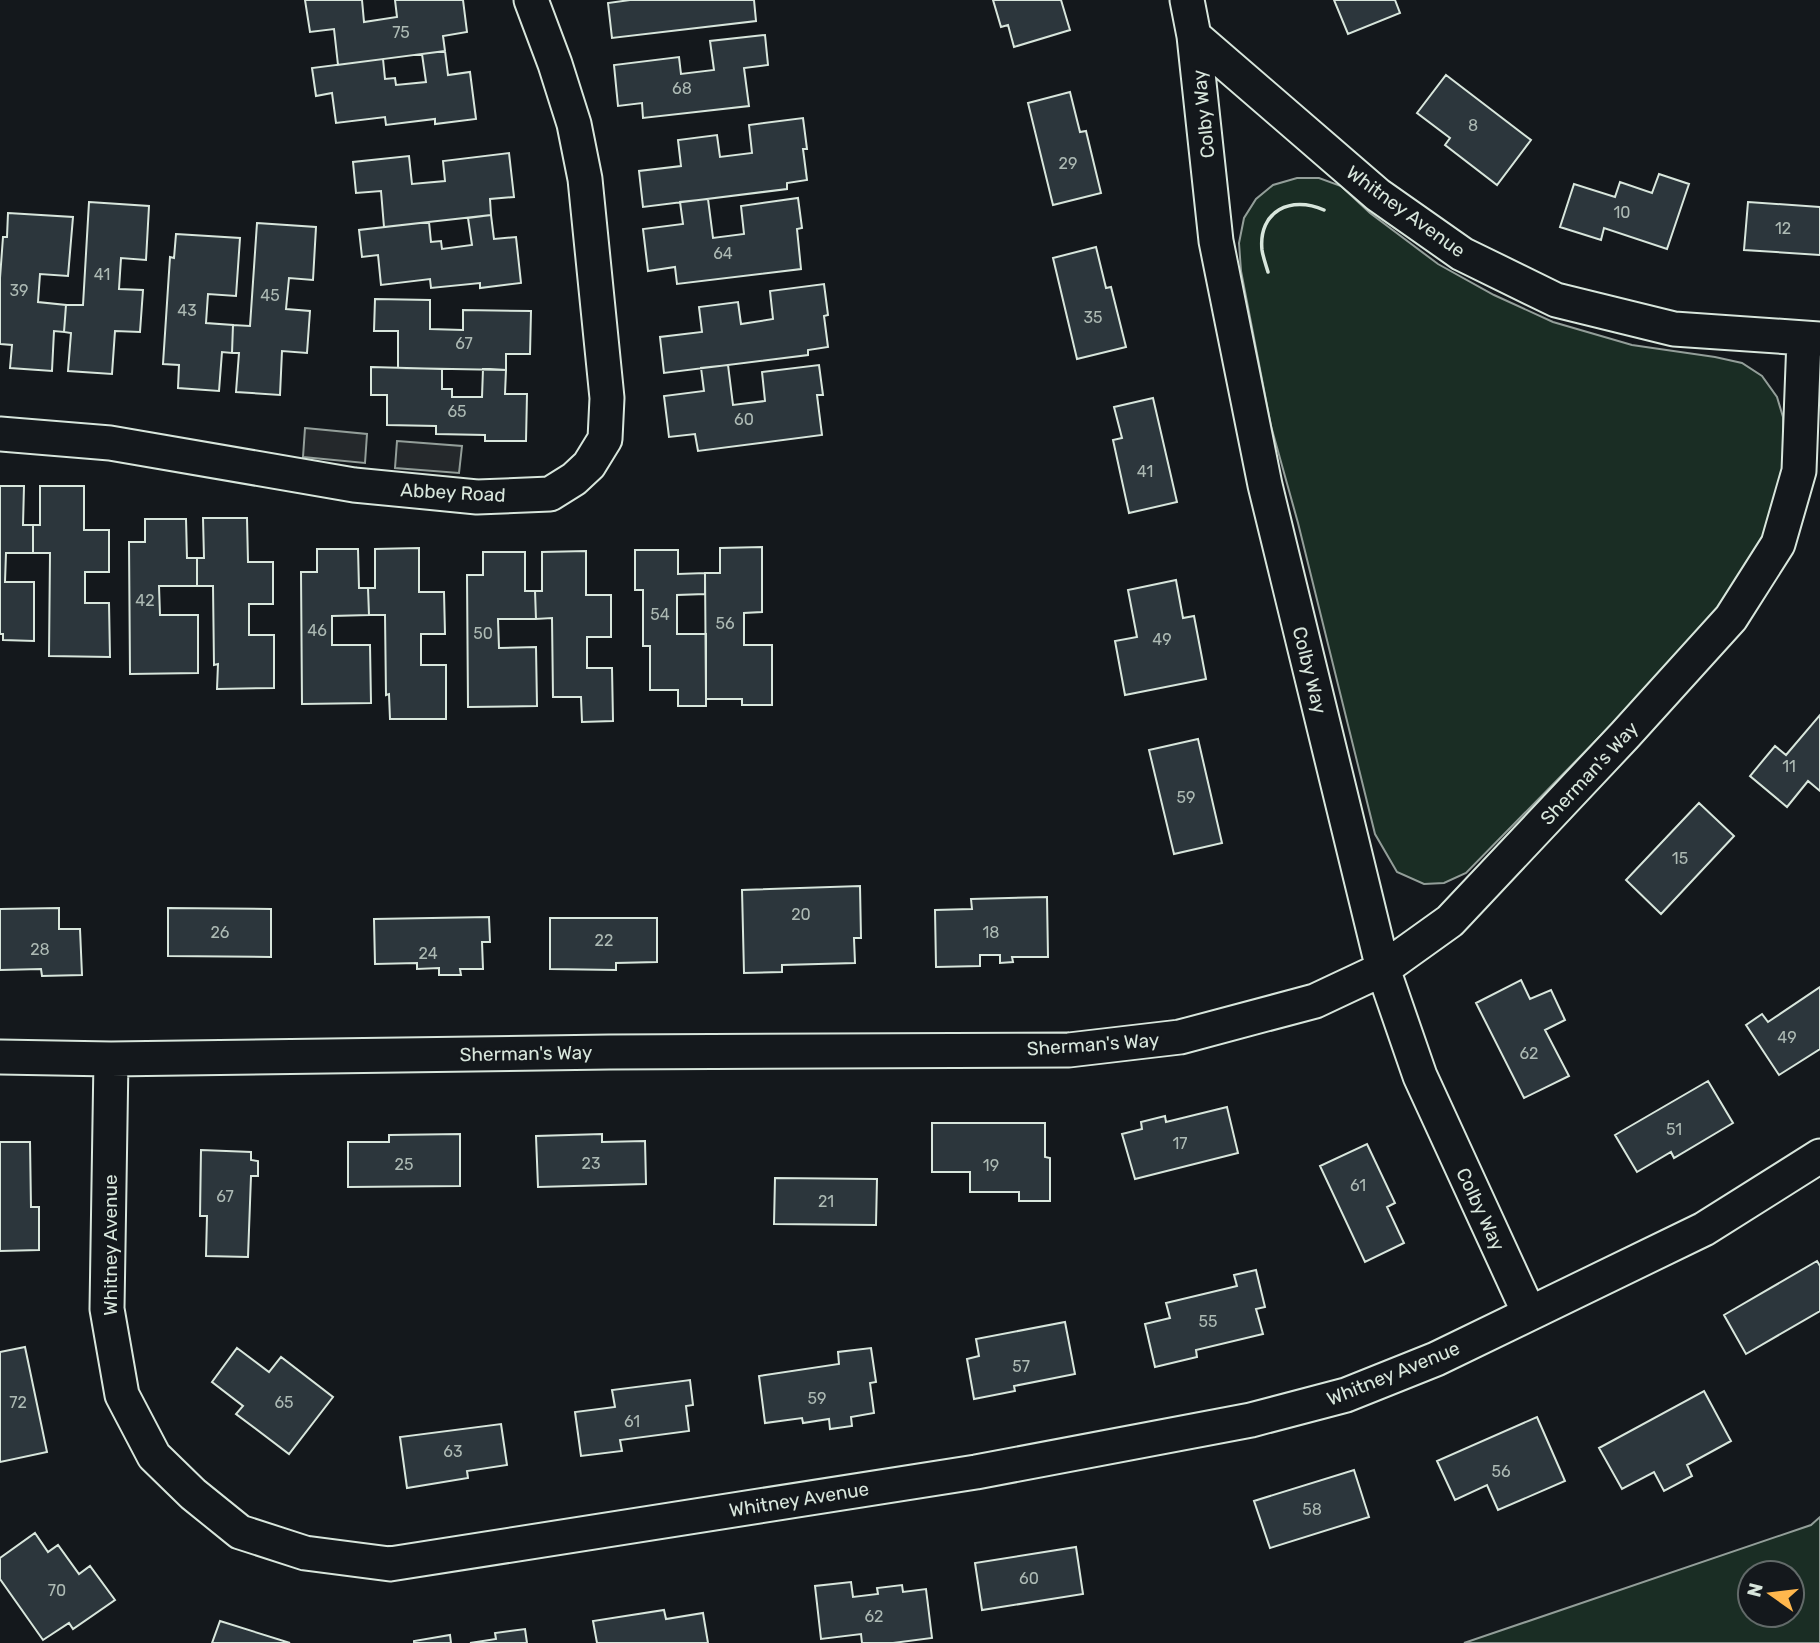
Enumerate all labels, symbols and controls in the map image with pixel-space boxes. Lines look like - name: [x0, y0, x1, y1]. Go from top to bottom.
- house number: 75: [392, 23, 410, 42]
- street label: Colby Way: [1187, 68, 1220, 159]
- house number: 68: [672, 79, 692, 98]
- house number: 8: [1468, 116, 1478, 135]
- house number: 29: [1059, 154, 1077, 173]
- street label: Whitney Avenue: [1342, 161, 1470, 262]
- house number: 10: [1613, 203, 1631, 222]
- house number: 12: [1775, 219, 1791, 238]
- house number: 64: [713, 244, 733, 263]
- house number: 41: [94, 265, 110, 284]
- house number: 39: [9, 281, 29, 300]
- house number: 45: [260, 286, 280, 305]
- house number: 43: [177, 301, 197, 320]
- house number: 35: [1083, 308, 1103, 327]
- house number: 67: [455, 334, 473, 353]
- house number: 65: [447, 402, 467, 421]
- house number: 60: [734, 410, 754, 429]
- house number: 41: [1137, 462, 1153, 481]
- street label: Abbey Road: [400, 478, 506, 507]
- house number: 42: [135, 591, 155, 610]
- house number: 54: [650, 605, 670, 624]
- house number: 56: [715, 614, 735, 633]
- house number: 46: [307, 621, 327, 640]
- house number: 50: [473, 624, 493, 643]
- street label: Colby Way: [1288, 624, 1331, 716]
- house number: 49: [1152, 630, 1172, 649]
- street label: Sherman's Way: [1536, 717, 1643, 830]
- house number: 11: [1782, 757, 1796, 776]
- house number: 59: [1177, 788, 1196, 807]
- house number: 15: [1672, 849, 1688, 868]
- house number: 20: [791, 905, 811, 924]
- house number: 26: [210, 923, 230, 942]
- house number: 18: [982, 923, 1000, 942]
- house number: 22: [595, 931, 613, 950]
- house number: 28: [30, 940, 50, 959]
- house number: 24: [418, 944, 438, 963]
- street label: Sherman's Way: [1026, 1028, 1160, 1061]
- house number: 49: [1777, 1028, 1797, 1047]
- street label: Sherman's Way: [459, 1041, 593, 1066]
- house number: 62: [1519, 1044, 1539, 1063]
- house number: 51: [1666, 1120, 1682, 1139]
- house number: 17: [1172, 1134, 1188, 1153]
- house number: 23: [581, 1154, 601, 1173]
- house number: 25: [395, 1155, 413, 1174]
- house number: 19: [983, 1156, 999, 1175]
- street label: Colby Way: [1451, 1164, 1510, 1254]
- street label: Whitney Avenue: [99, 1174, 122, 1316]
- house number: 61: [1350, 1176, 1366, 1195]
- house number: 67: [216, 1187, 234, 1206]
- house number: 21: [818, 1192, 834, 1211]
- house number: 55: [1198, 1312, 1218, 1331]
- street label: Whitney Avenue: [1323, 1336, 1463, 1411]
- house number: 57: [1012, 1357, 1030, 1376]
- house number: 59: [808, 1389, 827, 1408]
- house number: 72: [9, 1393, 27, 1412]
- house number: 65: [274, 1393, 294, 1412]
- house number: 61: [624, 1412, 640, 1431]
- house number: 63: [443, 1442, 463, 1461]
- house number: 56: [1491, 1462, 1511, 1481]
- street label: Whitney Avenue: [728, 1477, 871, 1522]
- house number: 58: [1302, 1500, 1322, 1519]
- north arrow: [1736, 1559, 1806, 1629]
- house number: 60: [1019, 1569, 1039, 1588]
- house number: 70: [48, 1581, 66, 1600]
- text: N: [1742, 1581, 1768, 1599]
- house number: 62: [864, 1607, 884, 1626]

